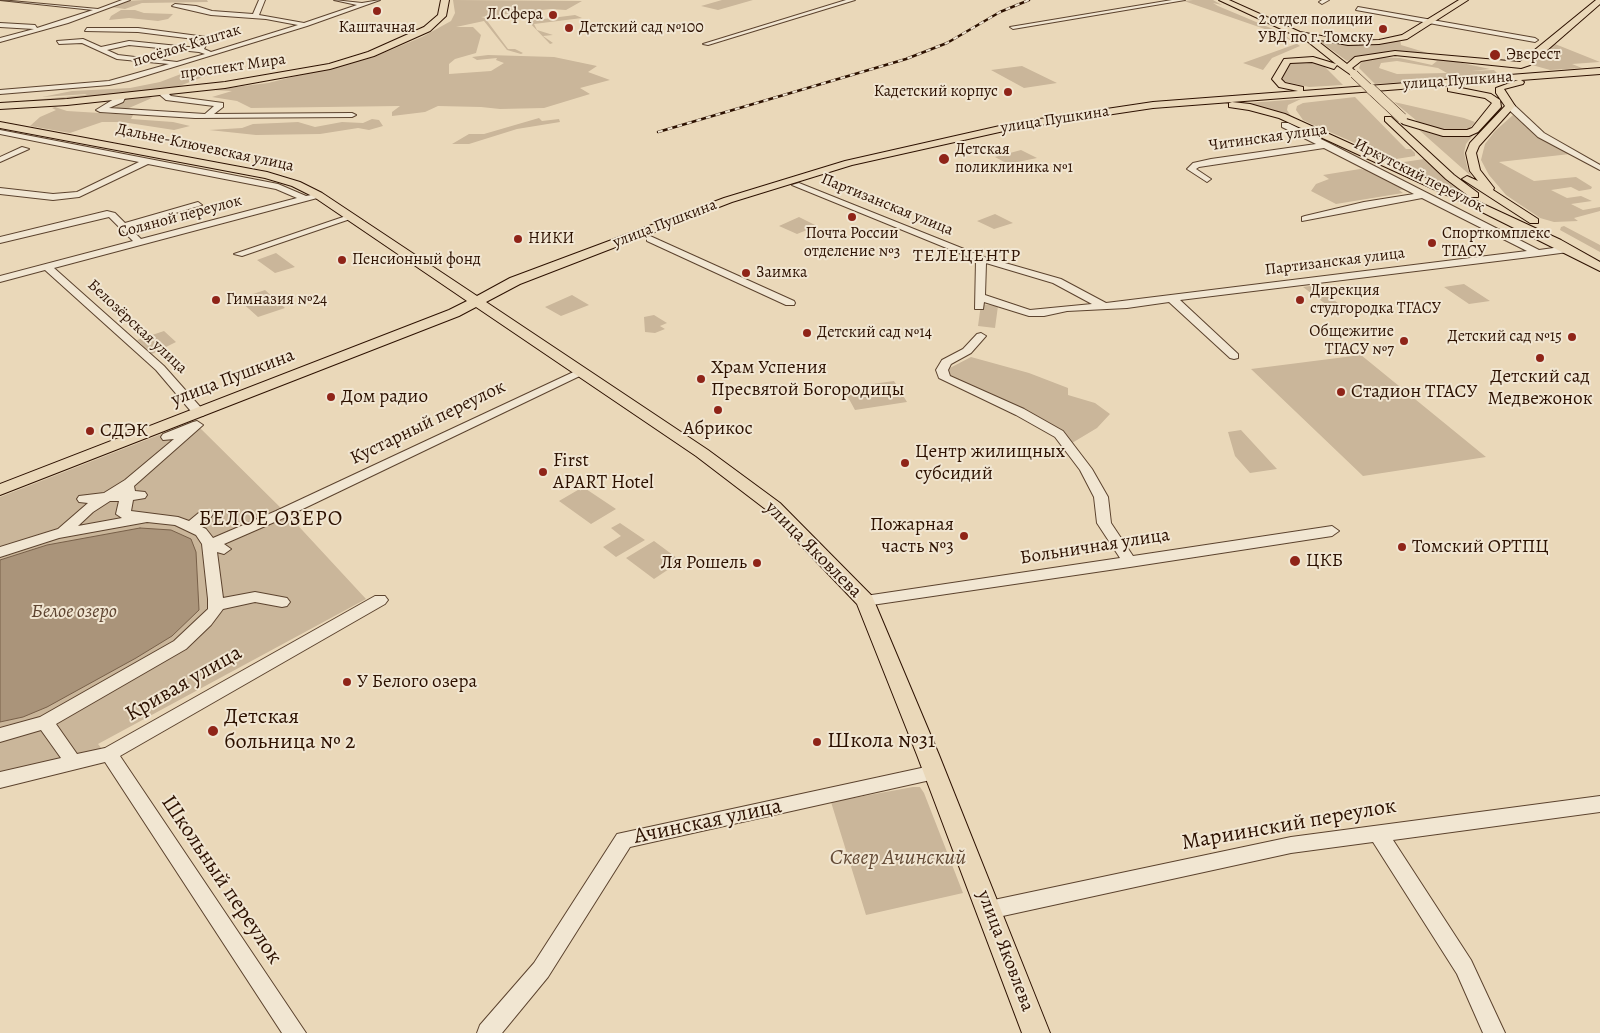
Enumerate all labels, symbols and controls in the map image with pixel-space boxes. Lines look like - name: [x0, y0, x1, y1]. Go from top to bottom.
- marker: Каштачная: [371, 5, 383, 17]
- place label: Л.Сфера: [486, 5, 543, 25]
- marker: Л.Сфера: [547, 9, 559, 21]
- place label: 2 отдел полиции УВД по г. Томску: [1258, 10, 1373, 48]
- place label: Каштачная: [338, 18, 416, 38]
- place label: Детский сад №100: [579, 18, 704, 38]
- street label: посёлок Каштак: [131, 20, 243, 72]
- marker: Детский сад №100: [563, 22, 575, 34]
- marker: 2 отдел полиции УВД по г. Томску: [1377, 23, 1389, 35]
- place label: Эверест: [1506, 45, 1561, 65]
- marker: Эверест: [1488, 48, 1502, 62]
- street label: проспект Мира: [179, 50, 287, 84]
- street label: улица Пушкина: [1403, 68, 1513, 94]
- place label: Кадетский корпус: [874, 82, 998, 102]
- marker: Кадетский корпус: [1002, 86, 1014, 98]
- street label: улица Пушкина: [999, 102, 1111, 138]
- street label: Дальне-Ключевская улица: [114, 120, 296, 176]
- street label: Читинская улица: [1208, 120, 1328, 156]
- street label: Иркутский переулок: [1351, 135, 1487, 217]
- place label: Детская поликлиника №1: [955, 140, 1073, 178]
- marker: Детская поликлиника №1: [937, 152, 951, 166]
- street label: Партизанская улица: [818, 170, 956, 240]
- street label: Соляной переулок: [116, 191, 244, 243]
- street label: улица Пушкина: [610, 195, 720, 253]
- marker: Почта России отделение №3: [846, 211, 858, 223]
- place label: Почта России отделение №3: [804, 224, 900, 262]
- place label: Спорткомплекс ТГАСУ: [1442, 224, 1550, 262]
- place label: НИКИ: [528, 229, 574, 249]
- marker: НИКИ: [512, 233, 524, 245]
- marker: Спорткомплекс ТГАСУ: [1426, 237, 1438, 249]
- street label: Партизанская улица: [1264, 244, 1406, 280]
- district label: ТЕЛЕЦЕНТР: [912, 246, 1022, 268]
- place label: Пенсионный фонд: [352, 250, 481, 270]
- marker: Пенсионный фонд: [336, 254, 348, 266]
- place label: Заимка: [756, 263, 807, 283]
- marker: Заимка: [740, 267, 752, 279]
- street label: Белозёрская улица: [83, 276, 191, 378]
- place label: Дирекция студгородка ТГАСУ: [1310, 281, 1441, 319]
- place label: Гимназия №24: [226, 290, 327, 310]
- marker: Гимназия №24: [210, 294, 222, 306]
- marker: Дирекция студгородка ТГАСУ: [1294, 294, 1306, 306]
- place label: Общежитие ТГАСУ №7: [1309, 322, 1394, 360]
- place label: Детский сад №14: [817, 323, 932, 343]
- marker: Детский сад №14: [801, 327, 813, 339]
- place label: Детский сад №15: [1447, 327, 1562, 347]
- marker: Детский сад №15: [1566, 331, 1578, 343]
- marker: Общежитие ТГАСУ №7: [1398, 335, 1410, 347]
- street label: улица Пушкина: [168, 344, 298, 412]
- marker: Детский сад Медвежонок: [1534, 352, 1546, 364]
- place label: Храм Успения Пресвятой Богородицы: [711, 357, 904, 401]
- place label: Детский сад Медвежонок: [1487, 366, 1593, 410]
- marker: Храм Успения Пресвятой Богородицы: [695, 373, 707, 385]
- street label: Кустарный переулок: [347, 376, 509, 470]
- place label: Стадион ТГАСУ: [1351, 381, 1477, 403]
- place label: Дом радио: [341, 386, 428, 408]
- marker: Стадион ТГАСУ: [1335, 386, 1347, 398]
- marker: Дом радио: [325, 391, 337, 403]
- marker: Абрикос: [712, 404, 724, 416]
- place label: Абрикос: [683, 418, 753, 440]
- place label: СДЭК: [100, 420, 148, 442]
- marker: СДЭК: [84, 425, 96, 437]
- place label: Центр жилищных субсидий: [915, 441, 1065, 485]
- place label: First APART Hotel: [553, 450, 654, 494]
- marker: Центр жилищных субсидий: [899, 457, 911, 469]
- marker: First APART Hotel: [537, 466, 549, 478]
- street label: улица Яковлева: [760, 497, 866, 603]
- district label: БЕЛОЕ ОЗЕРО: [197, 507, 345, 533]
- place label: Пожарная часть №3: [870, 514, 954, 558]
- street label: Больничная улица: [1019, 524, 1171, 570]
- marker: Пожарная часть №3: [958, 530, 970, 542]
- place label: Томский ОРТПЦ: [1412, 536, 1549, 558]
- marker: Томский ОРТПЦ: [1396, 541, 1408, 553]
- place label: ЦКБ: [1306, 550, 1343, 572]
- place label: Ля Рошель: [661, 552, 747, 574]
- marker: ЦКБ: [1288, 554, 1302, 568]
- marker: Ля Рошель: [751, 557, 763, 569]
- water label: Белое озеро: [31, 600, 117, 624]
- street label: Кривая улица: [121, 640, 247, 728]
- place label: У Белого озера: [357, 671, 477, 693]
- marker: У Белого озера: [341, 676, 353, 688]
- place label: Детская больница № 2: [224, 705, 355, 756]
- marker: Детская больница № 2: [206, 724, 220, 738]
- place label: Школа №31: [827, 729, 935, 755]
- marker: Школа №31: [811, 736, 823, 748]
- street label: Школьный переулок: [155, 790, 287, 970]
- street label: Ачинская улица: [632, 793, 784, 851]
- street label: Мариинский переулок: [1180, 793, 1398, 857]
- park label: Сквер Ачинский: [830, 846, 966, 872]
- street label: улица Яковлева: [971, 887, 1039, 1015]

